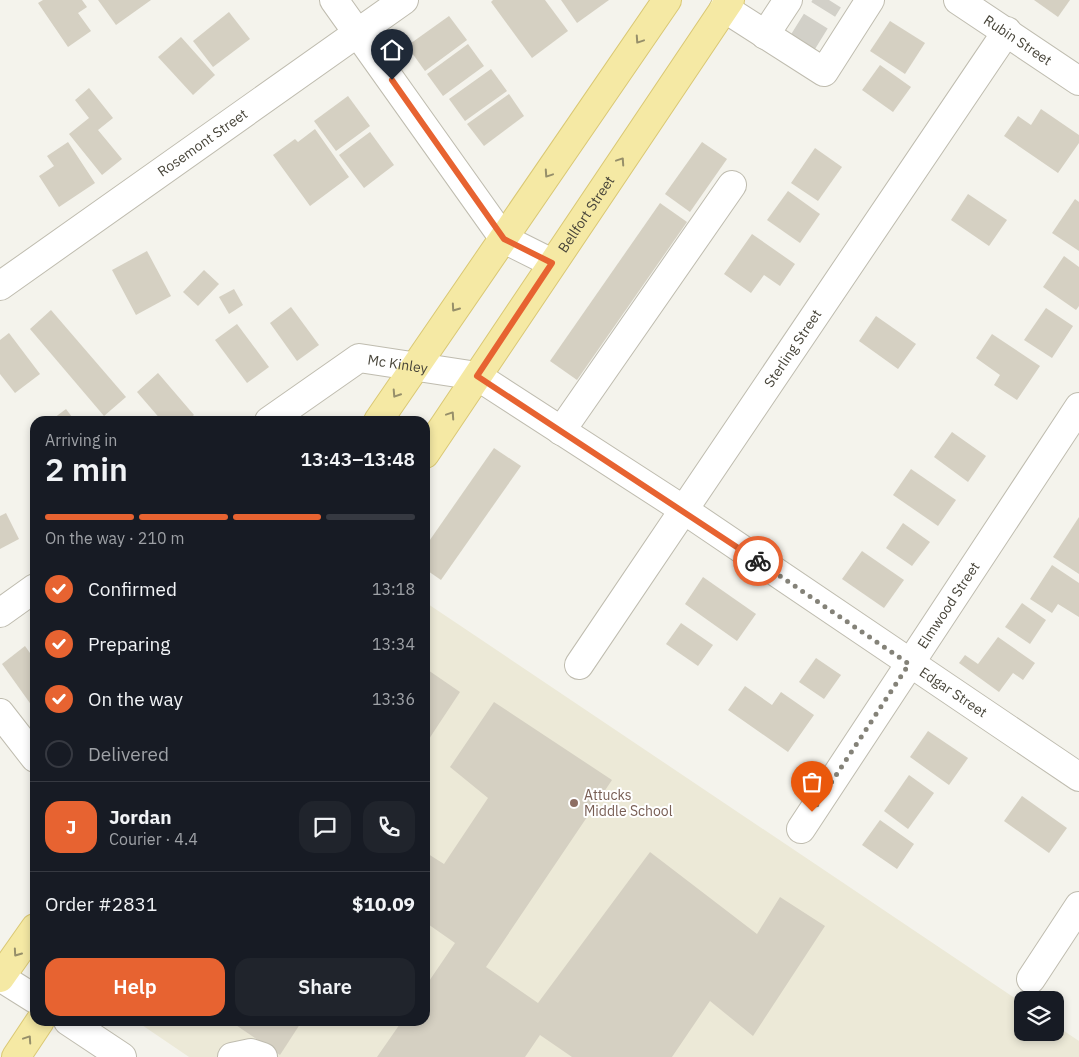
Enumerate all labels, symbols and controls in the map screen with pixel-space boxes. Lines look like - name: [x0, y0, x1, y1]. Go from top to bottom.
- street label: Rubin Street: [980, 11, 1055, 69]
- pin: [371, 29, 413, 80]
- one-way arrow: [636, 35, 646, 44]
- icon: home: [378, 36, 406, 64]
- street label: Rosemont Street: [154, 105, 251, 181]
- one-way arrow: [615, 157, 624, 167]
- one-way arrow: [545, 169, 554, 178]
- street label: Bellfort Street: [554, 172, 618, 256]
- one-way arrow: [452, 302, 461, 312]
- street label: Sterling Street: [760, 306, 825, 391]
- street label: Mc Kinley: [366, 350, 429, 377]
- one-way arrow: [393, 388, 402, 397]
- one-way arrow: [445, 411, 454, 421]
- text: Arriving in: [45, 430, 117, 450]
- text: 13:43–13:48: [301, 447, 415, 471]
- text: 2 min: [45, 448, 128, 490]
- text: On the way · 210 m: [45, 528, 184, 548]
- courier: [733, 536, 783, 586]
- icon: bike: [744, 547, 772, 575]
- street label: Elmwood Street: [913, 558, 984, 652]
- icon: check: [45, 575, 73, 603]
- text: Confirmed: [88, 577, 177, 601]
- text: 13:18: [372, 579, 415, 599]
- icon: check: [45, 630, 73, 658]
- text: Preparing: [88, 632, 170, 656]
- text: 13:34: [372, 634, 415, 654]
- street label: Edgar Street: [916, 663, 991, 721]
- icon: check: [45, 685, 73, 713]
- text: On the way: [88, 687, 183, 711]
- text: 13:36: [372, 689, 415, 709]
- text: Delivered: [88, 742, 169, 766]
- pin: [791, 761, 833, 812]
- icon: bag: [798, 768, 826, 796]
- place label: Attucks Middle School: [584, 786, 673, 820]
- marker: Attucks Middle School: [568, 797, 580, 809]
- button: chat: [299, 801, 351, 853]
- button: phone: [363, 801, 415, 853]
- text: Jordan: [109, 805, 172, 829]
- text: J: [66, 815, 76, 839]
- text: Courier · 4.4: [109, 829, 198, 849]
- text: Order #2831: [45, 892, 157, 916]
- text: $10.09: [352, 892, 415, 916]
- one-way arrow: [14, 948, 24, 957]
- button: Help: [45, 958, 225, 1016]
- button: Share: [235, 958, 415, 1016]
- map controls: [1014, 991, 1064, 1041]
- button: layers: [1014, 991, 1064, 1041]
- one-way arrow: [22, 1035, 31, 1045]

